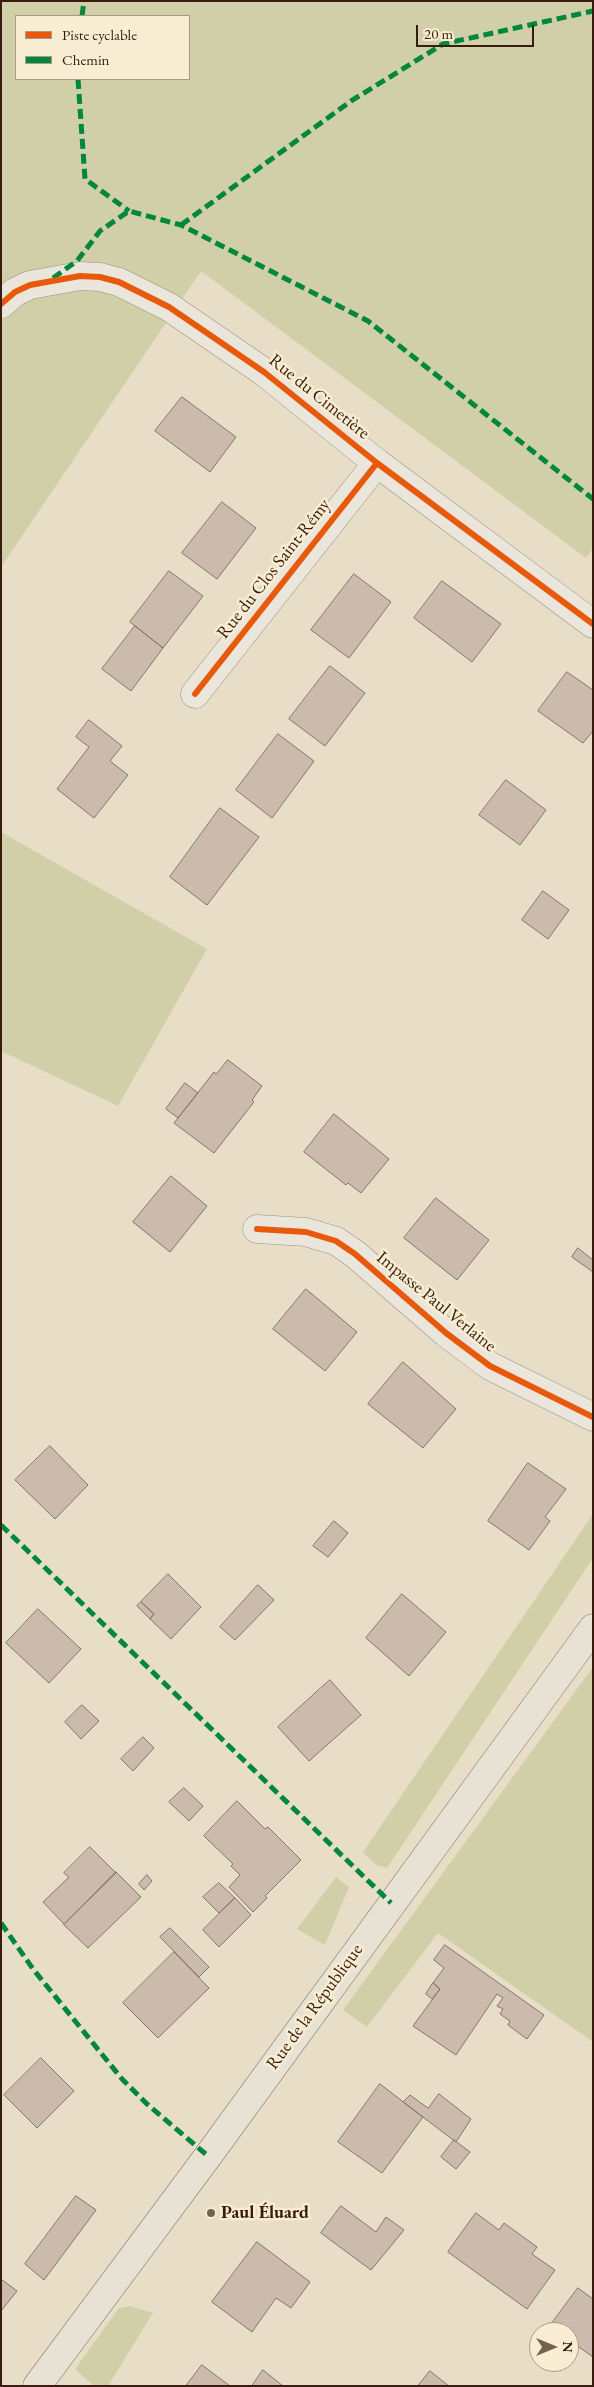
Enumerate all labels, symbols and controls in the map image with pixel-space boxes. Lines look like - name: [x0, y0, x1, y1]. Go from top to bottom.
- legend: [15, 15, 190, 80]
- scale bar: [419, 15, 536, 47]
- text: 20 m: [424, 24, 453, 43]
- text: Piste cyclable: [62, 25, 137, 44]
- text: Chemin: [62, 50, 110, 69]
- street label: Rue du Cimetière: [264, 350, 374, 444]
- street label: Rue du Clos Saint-Rémy: [213, 495, 335, 643]
- street label: Impasse Paul Verlaine: [372, 1247, 500, 1357]
- street label: Rue de la République: [262, 1940, 368, 2074]
- place label: Paul Éluard: [221, 2202, 309, 2224]
- marker: Paul Éluard: [205, 2207, 217, 2219]
- north arrow: [529, 2322, 579, 2372]
- text: N: [559, 2341, 577, 2353]

